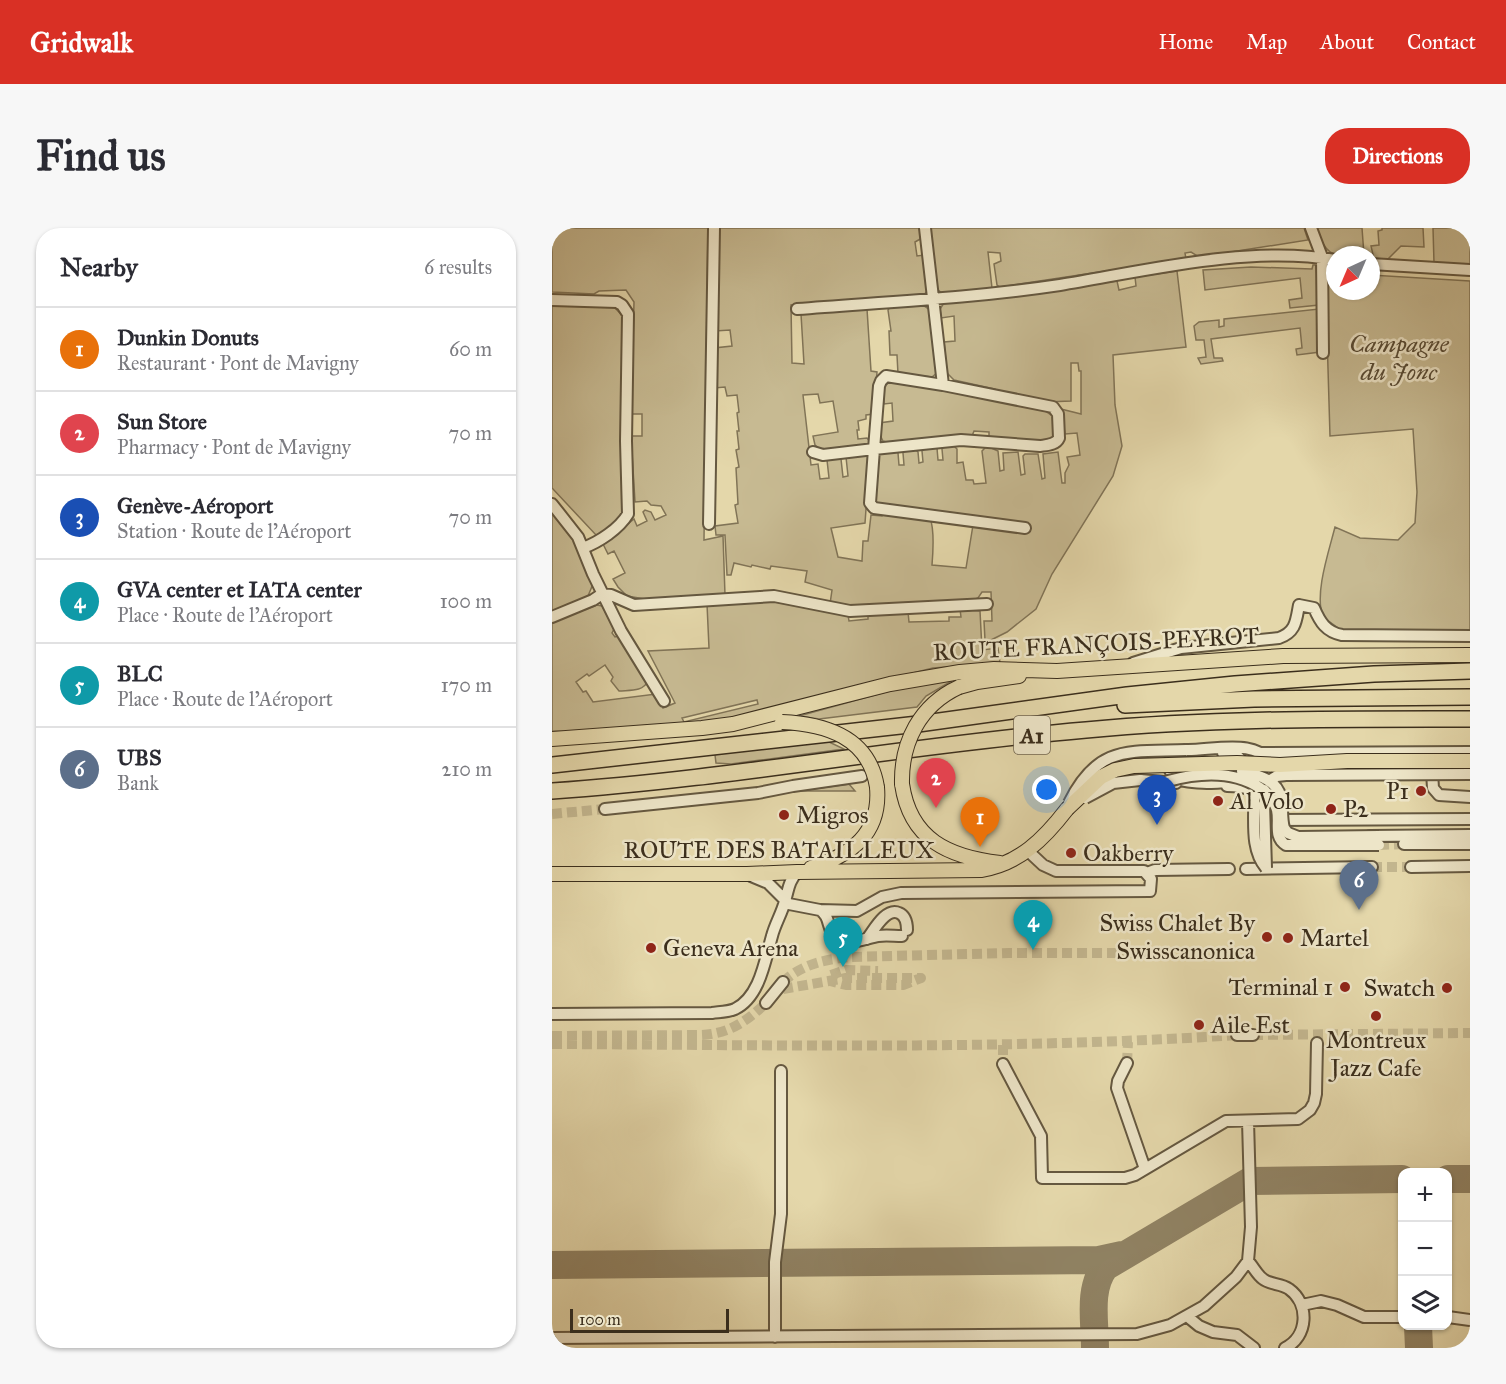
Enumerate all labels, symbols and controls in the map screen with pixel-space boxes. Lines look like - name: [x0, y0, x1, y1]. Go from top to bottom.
- text: Gridwalk: [30, 25, 133, 60]
- text: Home: [1158, 29, 1213, 55]
- text: Map: [1246, 29, 1287, 55]
- text: About: [1320, 29, 1374, 55]
- text: Contact: [1407, 29, 1476, 55]
- button: Directions: [1325, 128, 1470, 184]
- text: Find us: [36, 130, 166, 182]
- north arrow: [1326, 246, 1380, 300]
- text: Nearby: [60, 251, 138, 283]
- text: 6 results: [424, 255, 492, 279]
- text: Dunkin Donuts: [117, 324, 259, 351]
- park label: Campagne du Jonc: [1349, 329, 1450, 387]
- text: 1: [76, 337, 83, 361]
- text: 60 m: [449, 337, 492, 361]
- text: Restaurant · Pont de Mavigny: [117, 351, 359, 375]
- text: Sun Store: [117, 408, 207, 435]
- text: 2: [75, 421, 84, 445]
- text: 70 m: [449, 421, 492, 445]
- text: Pharmacy · Pont de Mavigny: [117, 435, 351, 459]
- text: Genève-Aéroport: [117, 492, 273, 519]
- text: 3: [76, 505, 84, 529]
- text: 70 m: [449, 505, 492, 529]
- text: Station · Route de l'Aéroport: [117, 519, 351, 543]
- text: GVA center et IATA center: [117, 576, 362, 603]
- text: 4: [74, 589, 85, 613]
- text: 100 m: [440, 589, 492, 613]
- text: Place · Route de l'Aéroport: [117, 603, 333, 627]
- street label: ROUTE FRANÇOIS-PEYROT: [932, 620, 1260, 668]
- text: BLC: [117, 660, 163, 687]
- text: 5: [75, 673, 84, 697]
- text: 170 m: [441, 673, 492, 697]
- text: Place · Route de l'Aéroport: [117, 687, 333, 711]
- road number: A1: [1014, 716, 1050, 754]
- text: UBS: [117, 744, 162, 771]
- text: 6: [74, 757, 85, 781]
- text: 210 m: [442, 757, 492, 781]
- pin: 2: [916, 758, 956, 808]
- text: Bank: [117, 771, 159, 795]
- your location: [1032, 775, 1061, 804]
- pin: 3: [1138, 776, 1176, 825]
- place label: P1: [1386, 776, 1409, 806]
- marker: P1: [1414, 784, 1428, 798]
- place label: Al Volo: [1229, 786, 1304, 816]
- marker: Al Volo: [1211, 794, 1225, 808]
- place label: P2: [1343, 794, 1369, 824]
- pin: 1: [960, 798, 1000, 847]
- place label: Migros: [796, 800, 868, 830]
- marker: P2: [1324, 802, 1338, 816]
- marker: Migros: [777, 808, 791, 822]
- street label: ROUTE DES BATAILLEUX: [624, 835, 935, 865]
- place label: Oakberry: [1083, 838, 1174, 868]
- marker: Oakberry: [1064, 846, 1078, 860]
- pin: 6: [1340, 860, 1378, 910]
- pin: 4: [1014, 900, 1052, 950]
- place label: Swiss Chalet By Swisscanonica: [1099, 908, 1256, 966]
- pin: 5: [824, 918, 862, 967]
- place label: Martel: [1300, 923, 1369, 953]
- marker: Swiss Chalet By Swisscanonica: [1260, 930, 1274, 944]
- marker: Martel: [1281, 931, 1295, 945]
- place label: Geneva Arena: [663, 933, 799, 963]
- marker: Geneva Arena: [644, 941, 658, 955]
- place label: Terminal 1: [1228, 972, 1333, 1002]
- place label: Swatch: [1364, 973, 1435, 1003]
- marker: Terminal 1: [1338, 980, 1352, 994]
- marker: Swatch: [1440, 981, 1454, 995]
- marker: Montreux Jazz Cafe: [1369, 1009, 1383, 1023]
- place label: Aile Est: [1210, 1010, 1290, 1040]
- marker: Aile Est: [1192, 1018, 1206, 1032]
- place label: Montreux Jazz Cafe: [1326, 1025, 1427, 1083]
- map controls: [1398, 1168, 1452, 1330]
- button: +: [1398, 1168, 1452, 1222]
- button: −: [1398, 1222, 1452, 1276]
- button: layers: [1398, 1276, 1452, 1330]
- scale bar: [570, 1306, 729, 1334]
- text: 100 m: [579, 1310, 621, 1329]

